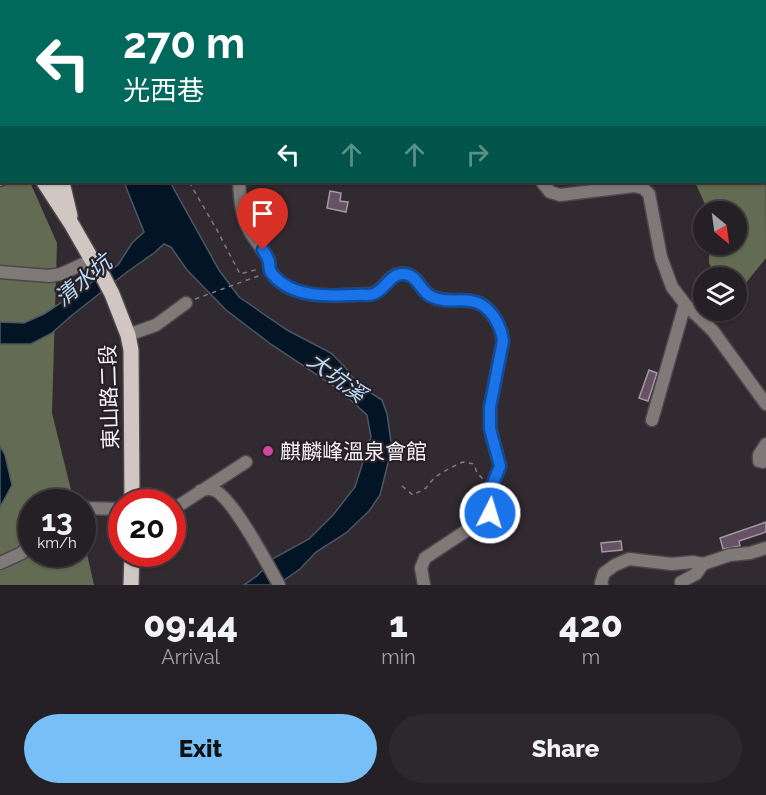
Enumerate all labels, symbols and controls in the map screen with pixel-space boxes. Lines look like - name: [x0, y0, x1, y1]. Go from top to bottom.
- text: 270 m: [123, 19, 245, 68]
- icon: left: [24, 24, 102, 102]
- text: 光西巷: [123, 75, 204, 106]
- icon: left: [272, 138, 305, 171]
- icon: ahead: [335, 138, 368, 171]
- icon: ahead: [398, 138, 431, 171]
- icon: right: [461, 138, 494, 171]
- pin: [237, 188, 288, 250]
- icon: arrive: [246, 197, 279, 230]
- north arrow: [693, 201, 747, 255]
- map controls: [693, 201, 747, 321]
- water label: 清水坑: [49, 247, 119, 311]
- button: layers: [693, 267, 747, 321]
- street label: 東山路二段: [95, 344, 123, 450]
- water label: 大坑溪: [303, 347, 374, 409]
- place label: 麒麟峰溫泉會館: [280, 439, 427, 464]
- marker: 麒麟峰溫泉會館: [261, 444, 275, 458]
- position arrow: [458, 481, 522, 545]
- speed limit sign: 20: [108, 489, 186, 567]
- text: 13: [41, 503, 73, 538]
- text: km/h: [37, 534, 77, 552]
- text: 09:44: [143, 603, 238, 645]
- text: 1: [389, 603, 408, 645]
- text: 420: [559, 603, 623, 645]
- text: Arrival: [161, 645, 220, 669]
- text: min: [381, 645, 416, 669]
- text: m: [582, 645, 600, 669]
- button: Exit: [24, 714, 377, 783]
- button: Share: [389, 714, 742, 783]

